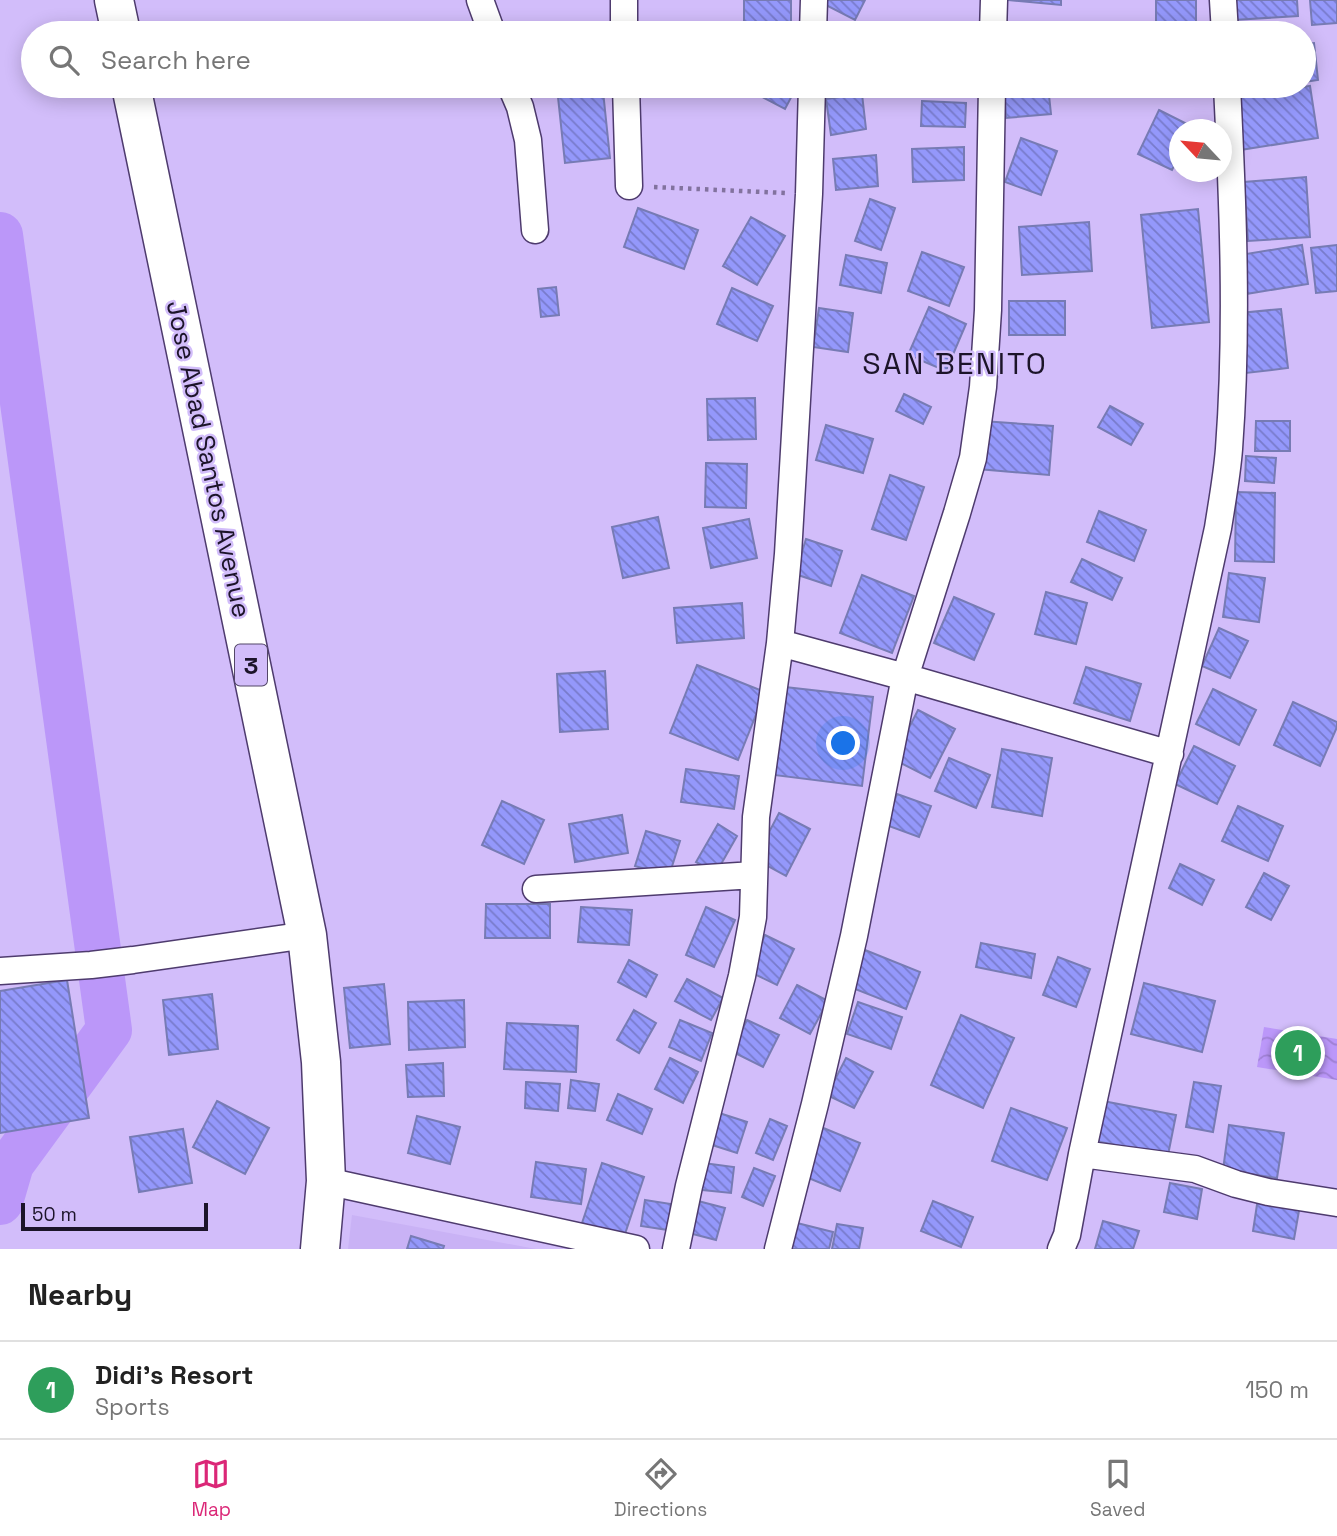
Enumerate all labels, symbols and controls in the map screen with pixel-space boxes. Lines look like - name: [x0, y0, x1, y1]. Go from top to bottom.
- search box: [21, 21, 1316, 98]
- icon: search: [45, 41, 83, 79]
- text: Search here: [101, 43, 251, 77]
- north arrow: [1169, 119, 1232, 182]
- street label: Jose Abad Santos Avenue: [159, 297, 259, 621]
- district label: SAN BENITO: [862, 344, 1048, 383]
- road number: 3: [235, 644, 267, 686]
- your location: [826, 726, 860, 760]
- pin: 1: [1275, 1027, 1321, 1079]
- scale bar: [21, 1200, 208, 1232]
- text: 50 m: [32, 1202, 77, 1227]
- text: Nearby: [28, 1275, 132, 1314]
- text: Didi's Resort: [95, 1358, 253, 1392]
- text: 1: [46, 1375, 56, 1405]
- text: 150 m: [1245, 1375, 1309, 1405]
- text: Sports: [95, 1392, 170, 1422]
- tab: Map: [191, 1455, 231, 1522]
- tab: Directions: [614, 1455, 707, 1522]
- tab: Saved: [1090, 1455, 1146, 1522]

